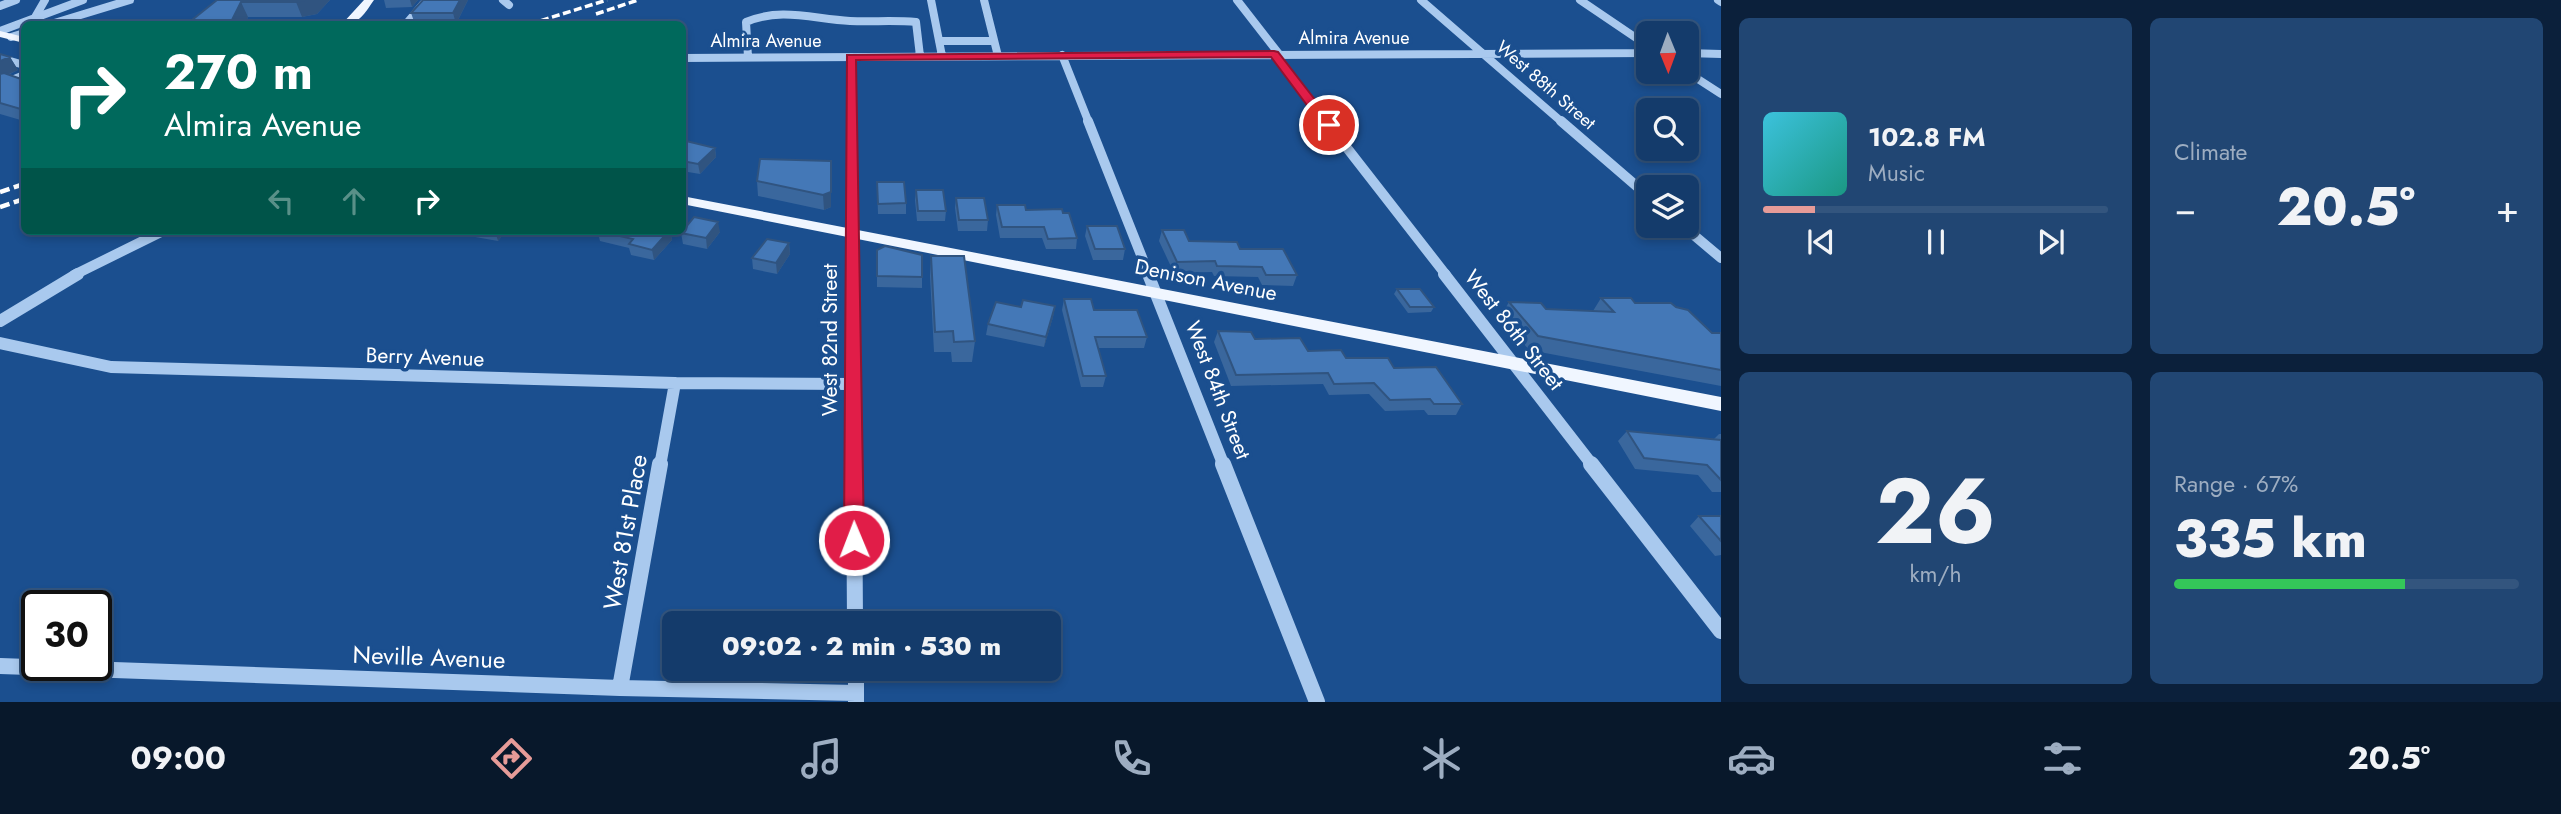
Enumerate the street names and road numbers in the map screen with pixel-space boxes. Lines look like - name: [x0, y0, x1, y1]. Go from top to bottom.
- street label: Almira Avenue: [1298, 25, 1410, 51]
- street label: Almira Avenue: [710, 28, 822, 54]
- street label: West 88th Street: [1491, 34, 1602, 136]
- street label: Denison Avenue: [1132, 252, 1280, 309]
- street label: West 86th Street: [1457, 263, 1571, 397]
- street label: West 82nd Street: [815, 264, 845, 416]
- street label: West 84th Street: [1178, 317, 1258, 463]
- street label: Berry Avenue: [365, 340, 485, 374]
- street label: West 81st Place: [594, 451, 656, 613]
- street label: Neville Avenue: [352, 637, 506, 677]

